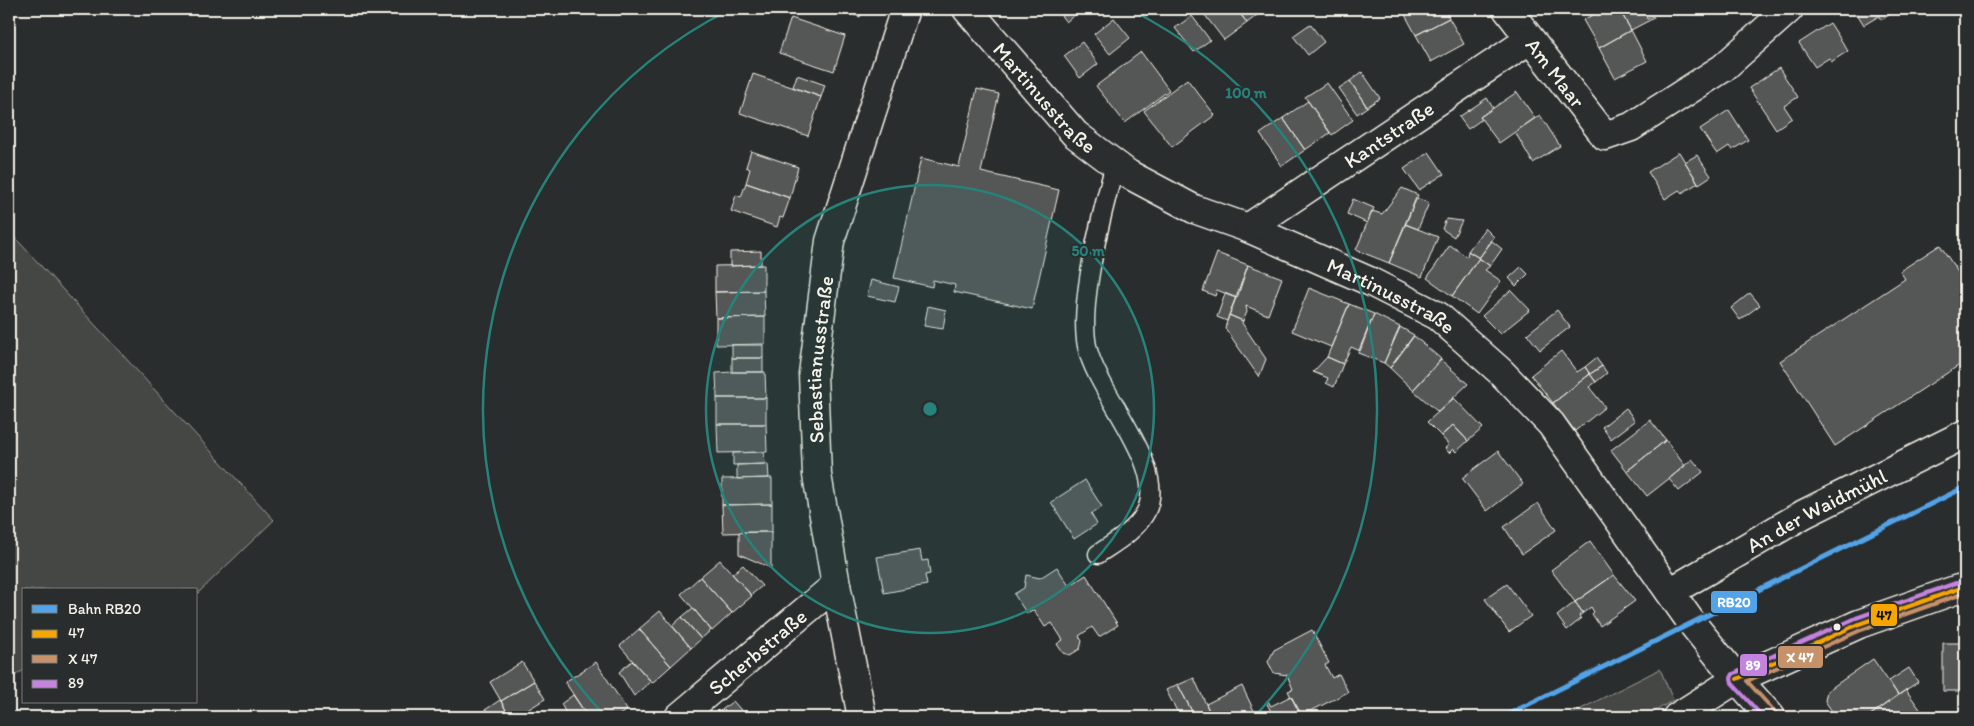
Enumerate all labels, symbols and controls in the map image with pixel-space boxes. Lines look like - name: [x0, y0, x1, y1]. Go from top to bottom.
- street label: Am Maar: [1521, 32, 1591, 112]
- street label: Martinusstraße: [988, 37, 1101, 158]
- text: 100 m: [1225, 84, 1267, 102]
- street label: Kantstraße: [1339, 95, 1438, 173]
- text: 50 m: [1071, 242, 1105, 260]
- street label: Martinusstraße: [1323, 252, 1461, 338]
- street label: Sebastianusstraße: [800, 274, 838, 444]
- centre of rings: [921, 400, 939, 418]
- street label: An der Waidmühl: [1742, 462, 1891, 557]
- legend: [22, 588, 198, 704]
- line badge: RB20: [1710, 590, 1758, 614]
- text: RB20: [1717, 594, 1751, 611]
- text: Bahn RB20: [68, 600, 141, 618]
- street label: Scherbstraße: [703, 603, 811, 700]
- line badge: 47: [1870, 603, 1898, 627]
- text: 47: [1876, 607, 1892, 624]
- unlabelled marker: [1832, 622, 1842, 632]
- text: 47: [68, 624, 85, 642]
- line badge: X 47: [1777, 645, 1824, 669]
- text: X 47: [1786, 649, 1814, 666]
- text: X 47: [68, 650, 98, 668]
- line badge: 89: [1739, 653, 1768, 677]
- text: 89: [1746, 657, 1761, 674]
- text: 89: [68, 674, 84, 692]

